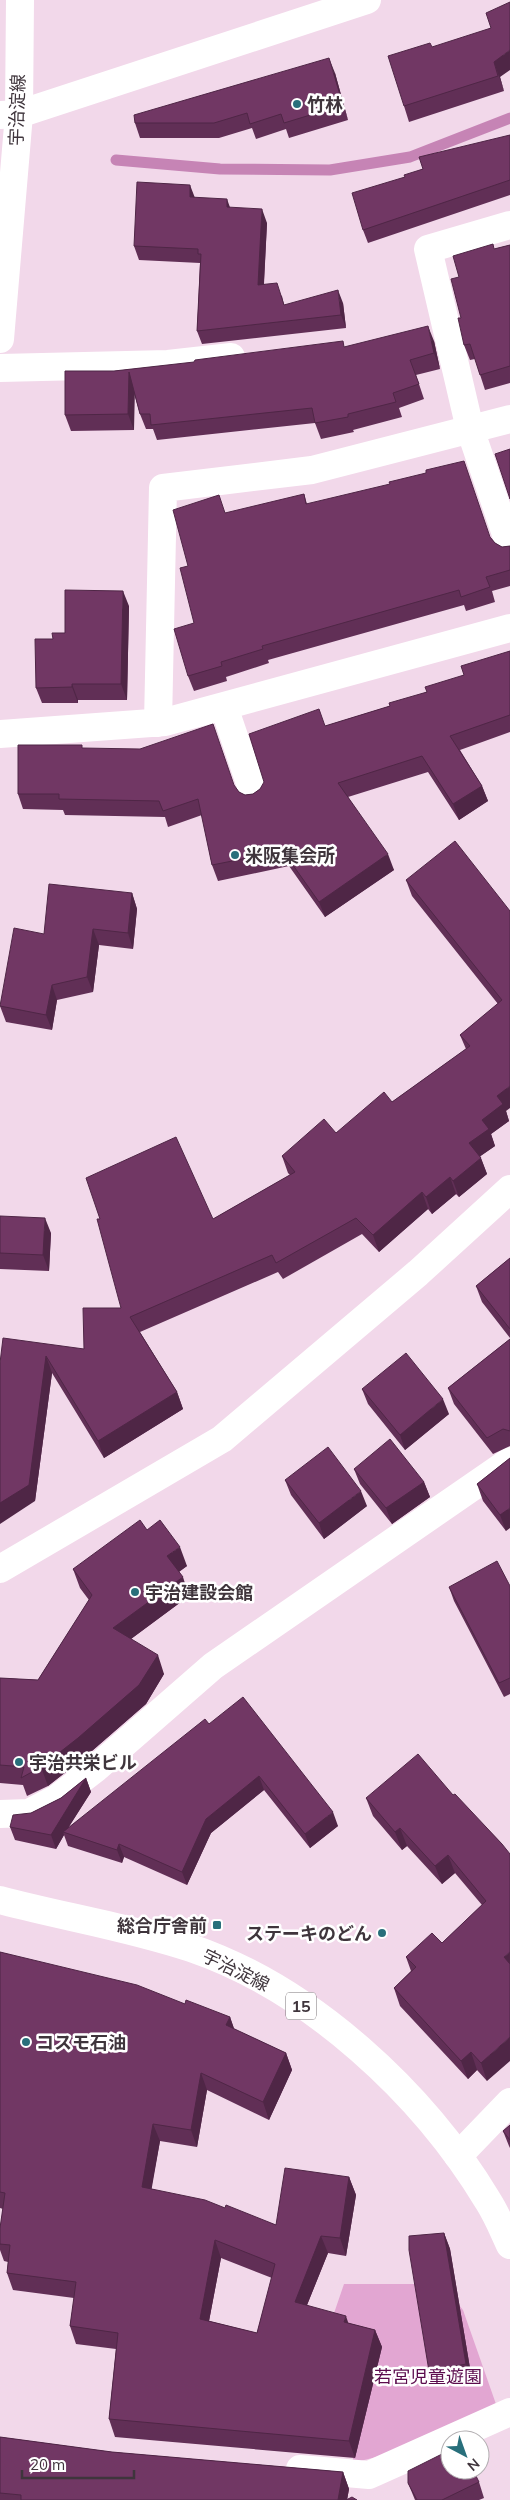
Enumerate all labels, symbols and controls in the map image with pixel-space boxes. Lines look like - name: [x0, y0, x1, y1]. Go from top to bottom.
- street label: 宇治淀線: [4, 74, 30, 146]
- place label: 竹林: [307, 93, 343, 116]
- marker: 竹林: [291, 98, 303, 110]
- place label: 米阪集会所: [245, 844, 335, 867]
- marker: 米阪集会所: [229, 849, 241, 861]
- place label: 宇治建設会館: [145, 1581, 253, 1604]
- marker: 宇治建設会館: [129, 1586, 141, 1598]
- place label: 宇治共栄ビル: [29, 1751, 137, 1774]
- marker: 宇治共栄ビル: [13, 1756, 25, 1768]
- place label: 総合庁舎前: [117, 1914, 207, 1937]
- marker: 総合庁舎前: [211, 1919, 223, 1931]
- place label: ステーキのどん: [246, 1922, 372, 1945]
- marker: ステーキのどん: [376, 1927, 388, 1939]
- street label: 宇治淀線: [199, 1944, 273, 1996]
- road number: 15: [286, 1992, 316, 2020]
- place label: コスモ石油: [36, 2031, 126, 2054]
- marker: コスモ石油: [20, 2036, 32, 2048]
- park label: 若宮児童遊園: [374, 2365, 482, 2388]
- north arrow: [440, 2430, 490, 2480]
- scale bar: [22, 2448, 135, 2480]
- text: 20 m: [30, 2455, 65, 2474]
- text: N: [464, 2455, 483, 2475]

